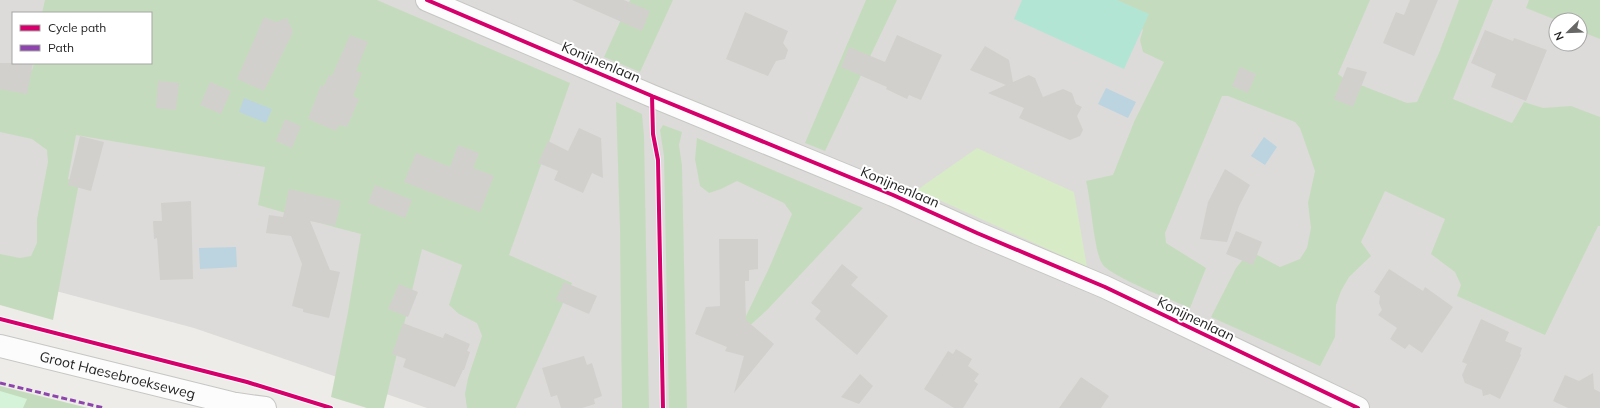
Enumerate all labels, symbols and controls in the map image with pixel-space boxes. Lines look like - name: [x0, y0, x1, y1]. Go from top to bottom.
- legend: [12, 12, 152, 64]
- north arrow: [1548, 12, 1588, 52]
- text: Cycle path: [48, 20, 106, 35]
- text: N: [1551, 29, 1567, 42]
- street label: Konijnenlaan: [559, 37, 643, 87]
- text: Path: [48, 40, 74, 55]
- street label: Konijnenlaan: [858, 162, 942, 212]
- street label: Konijnenlaan: [1154, 293, 1238, 345]
- street label: Groot Haesebroekseweg: [38, 347, 197, 403]

